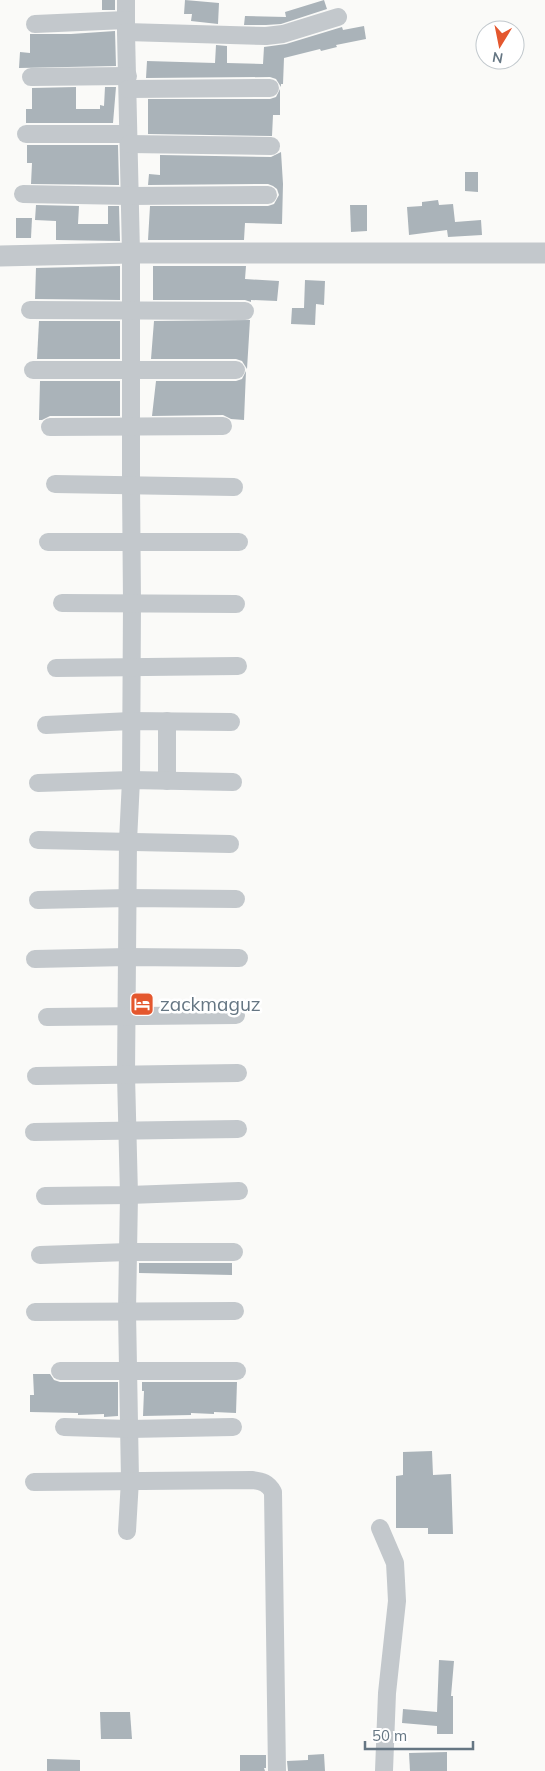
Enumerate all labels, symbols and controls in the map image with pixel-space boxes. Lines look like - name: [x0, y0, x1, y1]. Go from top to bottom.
- north arrow: [475, 20, 525, 70]
- text: N: [491, 48, 505, 68]
- hotel icon: zackmaguz: [129, 991, 155, 1017]
- place label: zackmaguz: [160, 992, 261, 1016]
- scale bar: [365, 1718, 472, 1750]
- text: 50 m: [372, 1726, 407, 1745]

